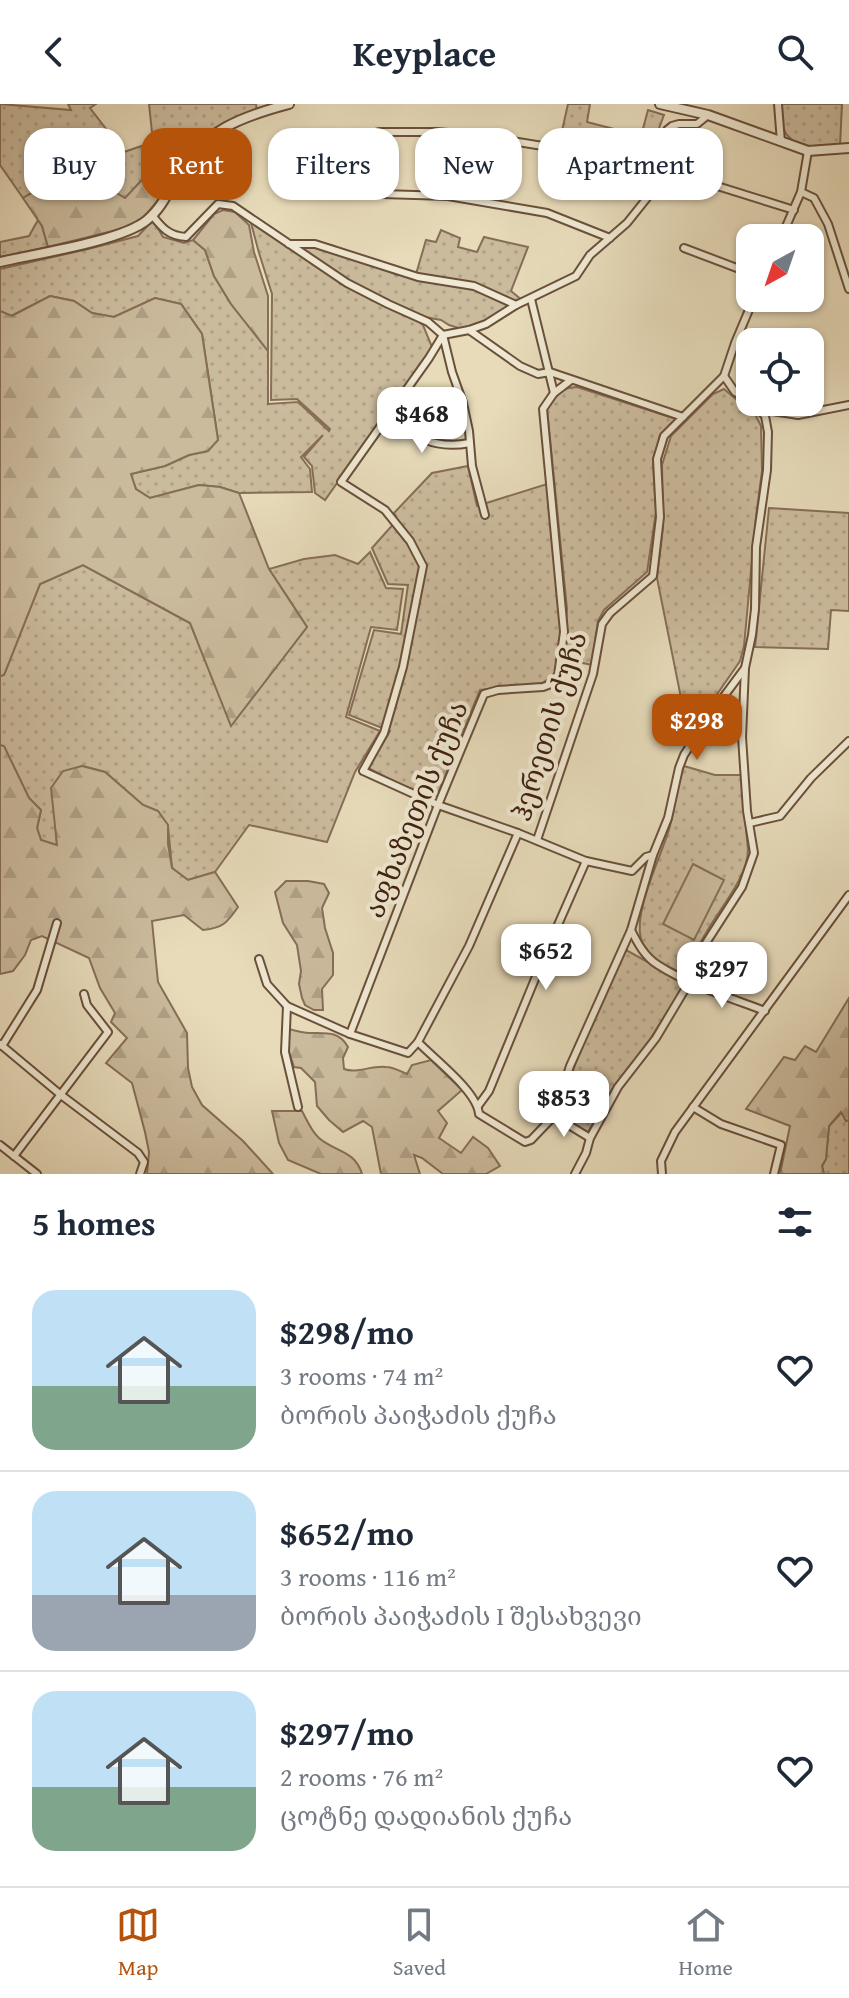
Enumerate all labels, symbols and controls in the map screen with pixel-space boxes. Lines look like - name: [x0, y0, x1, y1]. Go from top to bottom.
- text: Keyplace: [353, 26, 496, 79]
- icon: back: [32, 30, 76, 74]
- icon: search: [773, 30, 817, 74]
- chip: Buy: [24, 128, 125, 200]
- chip: Rent: [141, 128, 252, 200]
- chip: Filters: [268, 128, 399, 200]
- chip: New: [415, 128, 522, 200]
- chip: Apartment: [538, 128, 723, 200]
- north arrow: [736, 224, 824, 312]
- map controls: [736, 224, 824, 416]
- button: locate: [736, 328, 824, 416]
- pin: $468: [375, 387, 469, 455]
- text: $468: [395, 393, 449, 432]
- street label: ჰერეთის ქუჩა: [500, 626, 596, 826]
- street label: აფხაზეთის ქუჩა: [353, 694, 477, 924]
- pin: $298: [650, 694, 744, 762]
- text: $298: [670, 700, 724, 739]
- pin: $652: [499, 924, 593, 992]
- text: $652: [519, 930, 573, 969]
- pin: $297: [675, 942, 769, 1010]
- text: $297: [695, 948, 749, 987]
- pin: $853: [517, 1071, 611, 1139]
- text: $853: [537, 1077, 591, 1116]
- text: 5 homes: [32, 1198, 156, 1247]
- icon: filters: [773, 1200, 817, 1244]
- text: $298/mo: [280, 1307, 414, 1356]
- icon: home: [96, 1322, 192, 1418]
- icon: heart: [773, 1348, 817, 1392]
- text: 3 rooms · 74 m²: [280, 1356, 443, 1395]
- text: ბორის პაიჭაძის ქუჩა: [280, 1395, 557, 1434]
- text: $652/mo: [280, 1508, 414, 1557]
- icon: home: [96, 1523, 192, 1619]
- icon: heart: [773, 1549, 817, 1593]
- text: 3 rooms · 116 m²: [280, 1557, 456, 1596]
- text: ბორის პაიჭაძის I შესახვევი: [280, 1596, 642, 1635]
- text: $297/mo: [280, 1708, 414, 1757]
- icon: home: [96, 1723, 192, 1819]
- icon: heart: [773, 1749, 817, 1793]
- text: 2 rooms · 76 m²: [280, 1757, 443, 1796]
- text: ცოტნე დადიანის ქუჩა: [280, 1796, 572, 1835]
- tab: Map: [116, 1903, 160, 1983]
- tab: Saved: [393, 1903, 446, 1983]
- tab: Home: [679, 1903, 733, 1983]

